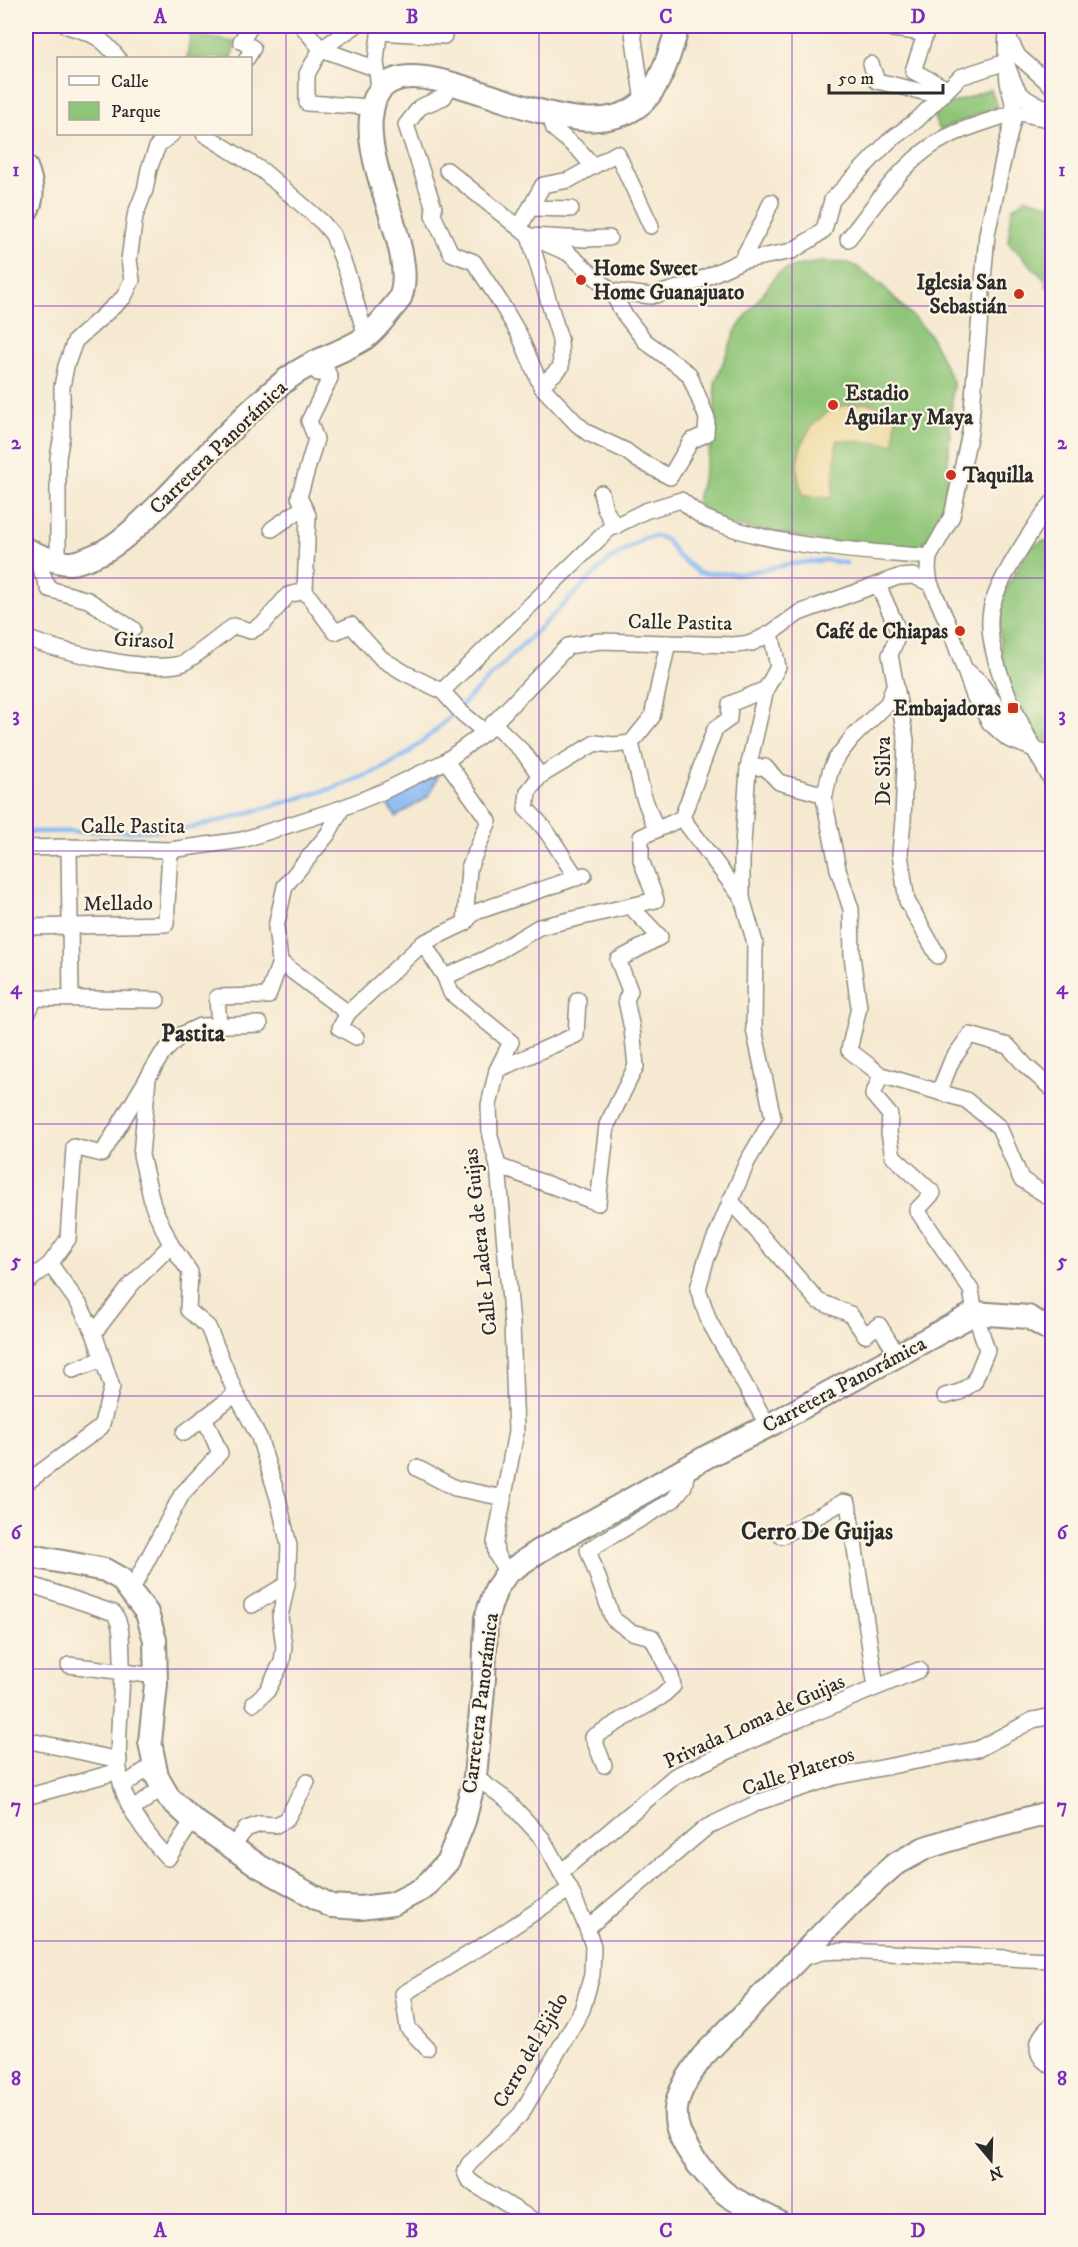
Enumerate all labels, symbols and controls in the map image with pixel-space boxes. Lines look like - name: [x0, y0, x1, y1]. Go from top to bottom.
- text: A: [153, 5, 168, 30]
- text: B: [406, 5, 418, 30]
- text: C: [659, 5, 673, 30]
- text: D: [911, 5, 926, 30]
- legend: [57, 57, 252, 135]
- scale bar: [829, 57, 943, 95]
- text: 50 m: [838, 68, 874, 90]
- text: Calle: [111, 71, 149, 93]
- text: Parque: [111, 101, 161, 123]
- text: 1: [12, 158, 20, 183]
- text: 1: [1058, 158, 1066, 183]
- place label: Home Sweet Home Guanajuato: [593, 256, 744, 307]
- place label: Iglesia San Sebastián: [916, 270, 1008, 320]
- marker: Home Sweet Home Guanajuato: [574, 273, 588, 287]
- marker: Iglesia San Sebastián: [1012, 287, 1026, 301]
- street label: Carretera Panorámica: [144, 375, 293, 520]
- place label: Estadio Aguilar y Maya: [844, 381, 974, 431]
- marker: Estadio Aguilar y Maya: [826, 398, 840, 412]
- text: 2: [11, 431, 22, 456]
- text: 2: [1057, 431, 1068, 456]
- place label: Taquilla: [962, 463, 1035, 489]
- marker: Taquilla: [944, 468, 958, 482]
- street label: Calle Pastita: [628, 609, 733, 637]
- place label: Café de Chiapas: [816, 619, 948, 645]
- marker: Café de Chiapas: [953, 624, 967, 638]
- street label: Girasol: [113, 626, 175, 656]
- place label: Embajadoras: [893, 696, 1001, 723]
- marker: Embajadoras: [1006, 701, 1020, 715]
- text: 3: [12, 703, 20, 728]
- text: 3: [1058, 703, 1066, 728]
- street label: De Silva: [871, 736, 897, 806]
- street label: Calle Pastita: [81, 814, 185, 840]
- street label: Mellado: [83, 890, 153, 918]
- text: 4: [10, 976, 23, 1001]
- text: 4: [1056, 976, 1069, 1001]
- district label: Pastita: [161, 1019, 226, 1049]
- street label: Calle Ladera de Guijas: [458, 1147, 504, 1337]
- text: 5: [10, 1249, 21, 1274]
- text: 5: [1056, 1249, 1067, 1274]
- street label: Carretera Panorámica: [758, 1331, 931, 1439]
- district label: Cerro De Guijas: [741, 1517, 893, 1547]
- text: 6: [11, 1521, 23, 1546]
- text: 6: [1057, 1521, 1069, 1546]
- street label: Carretera Panorámica: [457, 1611, 505, 1795]
- street label: Privada Loma de Guijas: [660, 1669, 849, 1775]
- street label: Calle Plateros: [739, 1742, 858, 1802]
- text: 7: [11, 1794, 21, 1819]
- text: 7: [1057, 1794, 1067, 1819]
- street label: Cerro del Ejido: [487, 1988, 574, 2113]
- text: 8: [11, 2067, 21, 2092]
- text: 8: [1057, 2067, 1067, 2092]
- north arrow: [961, 2130, 1021, 2190]
- text: N: [986, 2162, 1005, 2185]
- text: A: [153, 2219, 168, 2244]
- text: B: [406, 2219, 418, 2244]
- text: C: [659, 2219, 673, 2244]
- text: D: [911, 2219, 926, 2244]

